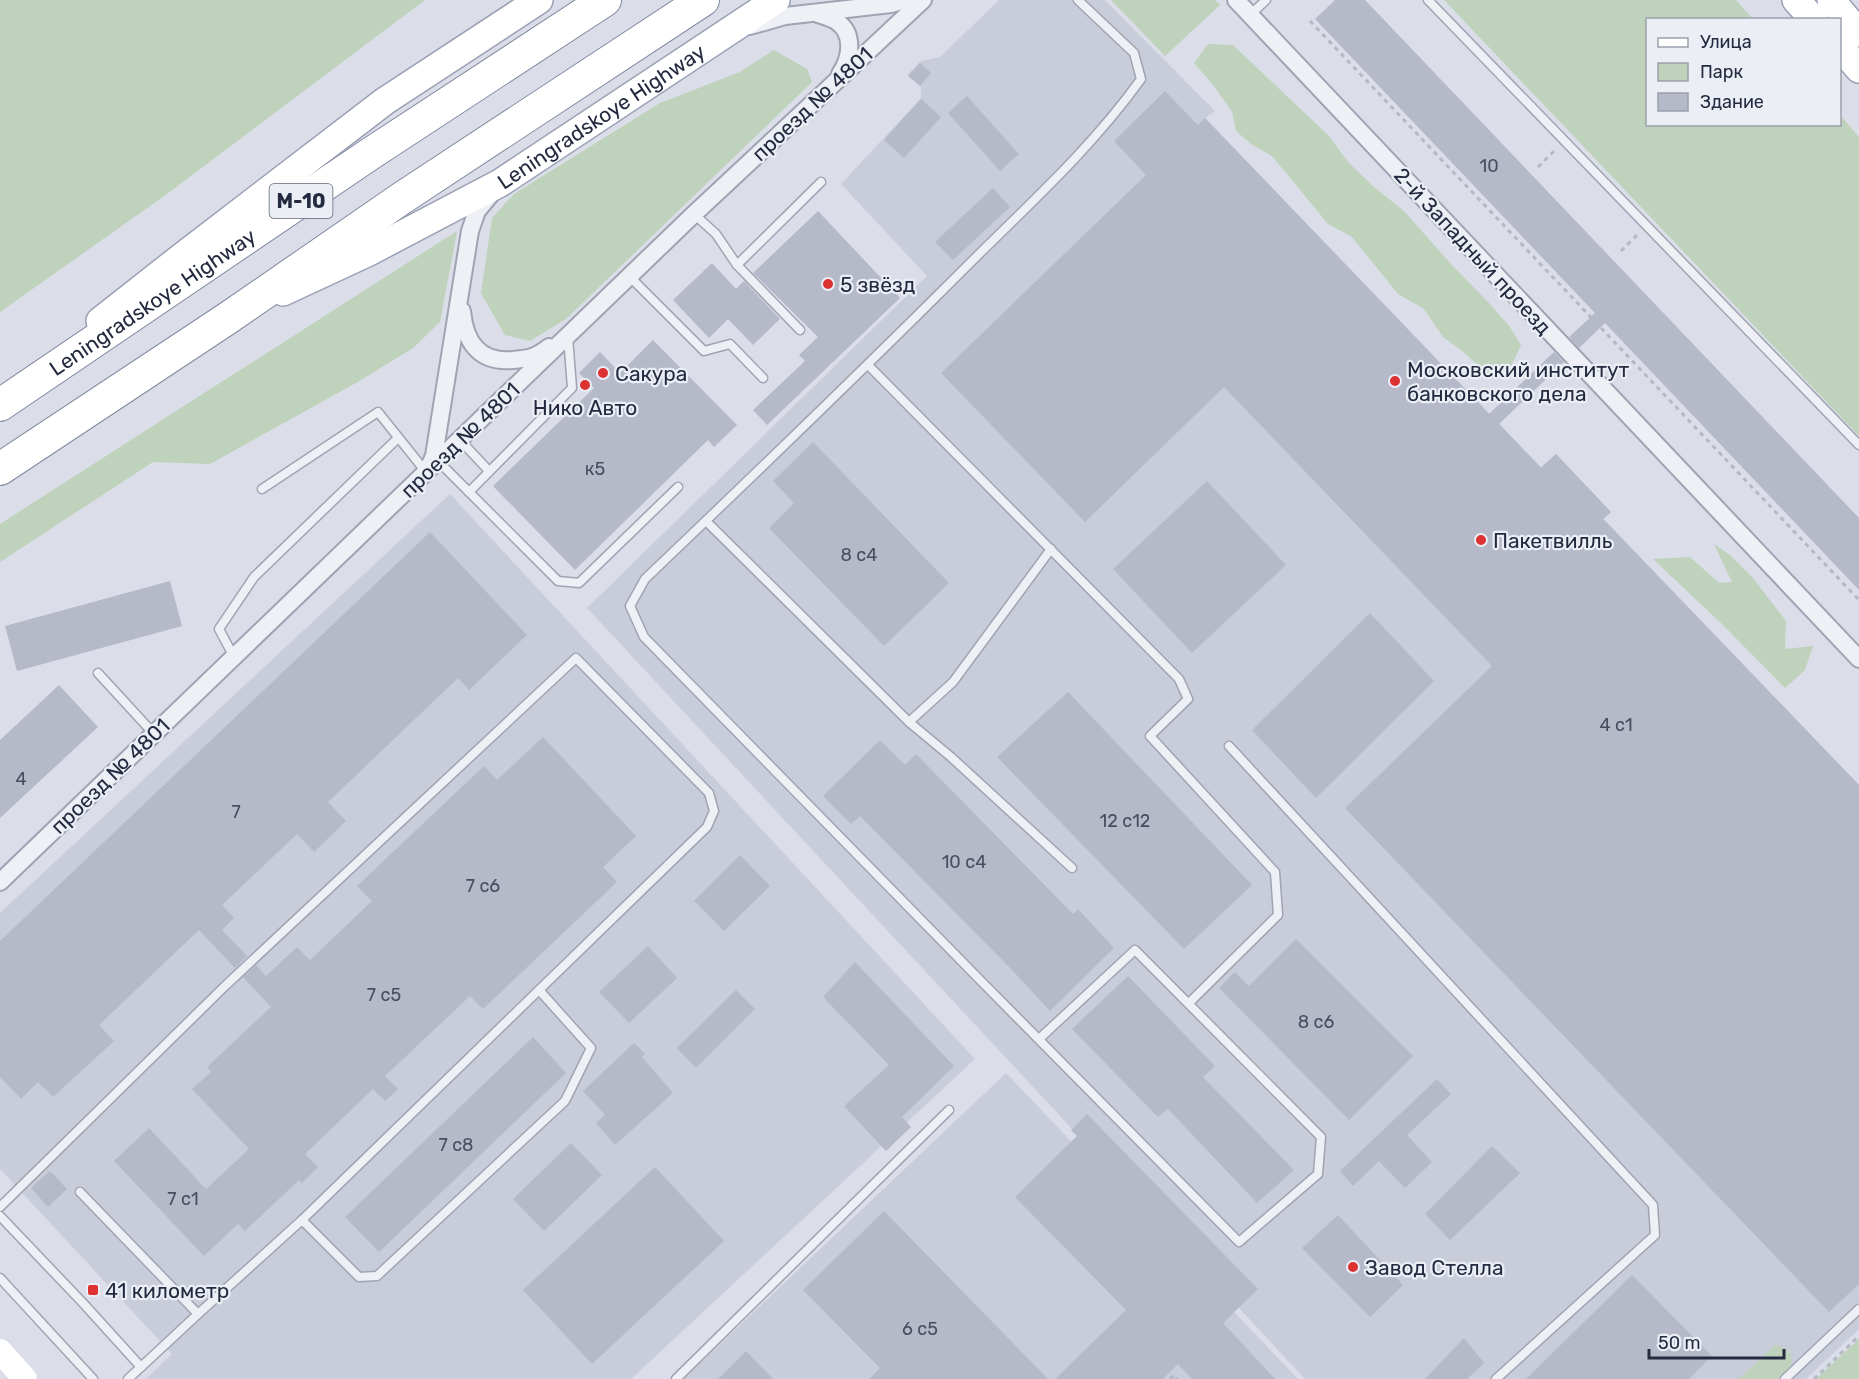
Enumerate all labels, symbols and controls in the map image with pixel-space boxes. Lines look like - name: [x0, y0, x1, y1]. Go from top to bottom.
- legend: [1646, 18, 1841, 126]
- text: Улица: [1700, 31, 1752, 53]
- street label: Leningradskoye Highway: [492, 38, 710, 194]
- street label: проезд № 4801: [747, 42, 877, 166]
- text: Парк: [1700, 61, 1744, 83]
- text: Здание: [1700, 91, 1764, 113]
- house number: 10: [1479, 155, 1499, 177]
- street label: 2-й Западный проезд: [1389, 162, 1557, 340]
- road number: М-10: [270, 184, 332, 218]
- street label: Leningradskoye Highway: [44, 223, 261, 381]
- place label: 5 звёзд: [840, 272, 915, 297]
- marker: 5 звёзд: [821, 277, 835, 291]
- place label: Московский институт банковского дела: [1407, 357, 1629, 406]
- place label: Сакура: [615, 361, 687, 386]
- marker: Сакура: [596, 366, 610, 380]
- marker: Московский институт банковского дела: [1388, 374, 1402, 388]
- street label: проезд № 4801: [395, 377, 525, 503]
- marker: Нико Авто: [578, 378, 592, 392]
- place label: Нико Авто: [533, 395, 637, 420]
- house number: к5: [585, 458, 605, 480]
- place label: Пакетвилль: [1493, 528, 1612, 553]
- marker: Пакетвилль: [1474, 533, 1488, 547]
- house number: 8 с4: [841, 544, 877, 566]
- street label: проезд № 4801: [45, 713, 175, 839]
- house number: 4 с1: [1599, 714, 1633, 736]
- house number: 4: [15, 768, 27, 790]
- house number: 7: [231, 801, 241, 823]
- house number: 12 с12: [1100, 810, 1150, 832]
- house number: 10 с4: [942, 851, 986, 873]
- house number: 7 с6: [466, 875, 500, 897]
- house number: 7 с5: [367, 984, 401, 1006]
- house number: 8 с6: [1298, 1011, 1334, 1033]
- house number: 7 с8: [438, 1134, 474, 1156]
- house number: 7 с1: [167, 1188, 199, 1210]
- place label: Завод Стелла: [1365, 1255, 1504, 1280]
- marker: Завод Стелла: [1346, 1260, 1360, 1274]
- place label: 41 километр: [105, 1278, 229, 1303]
- marker: 41 километр: [86, 1283, 100, 1297]
- house number: 6 с5: [902, 1318, 938, 1340]
- scale bar: [1649, 1322, 1784, 1360]
- text: 50 m: [1658, 1332, 1701, 1354]

